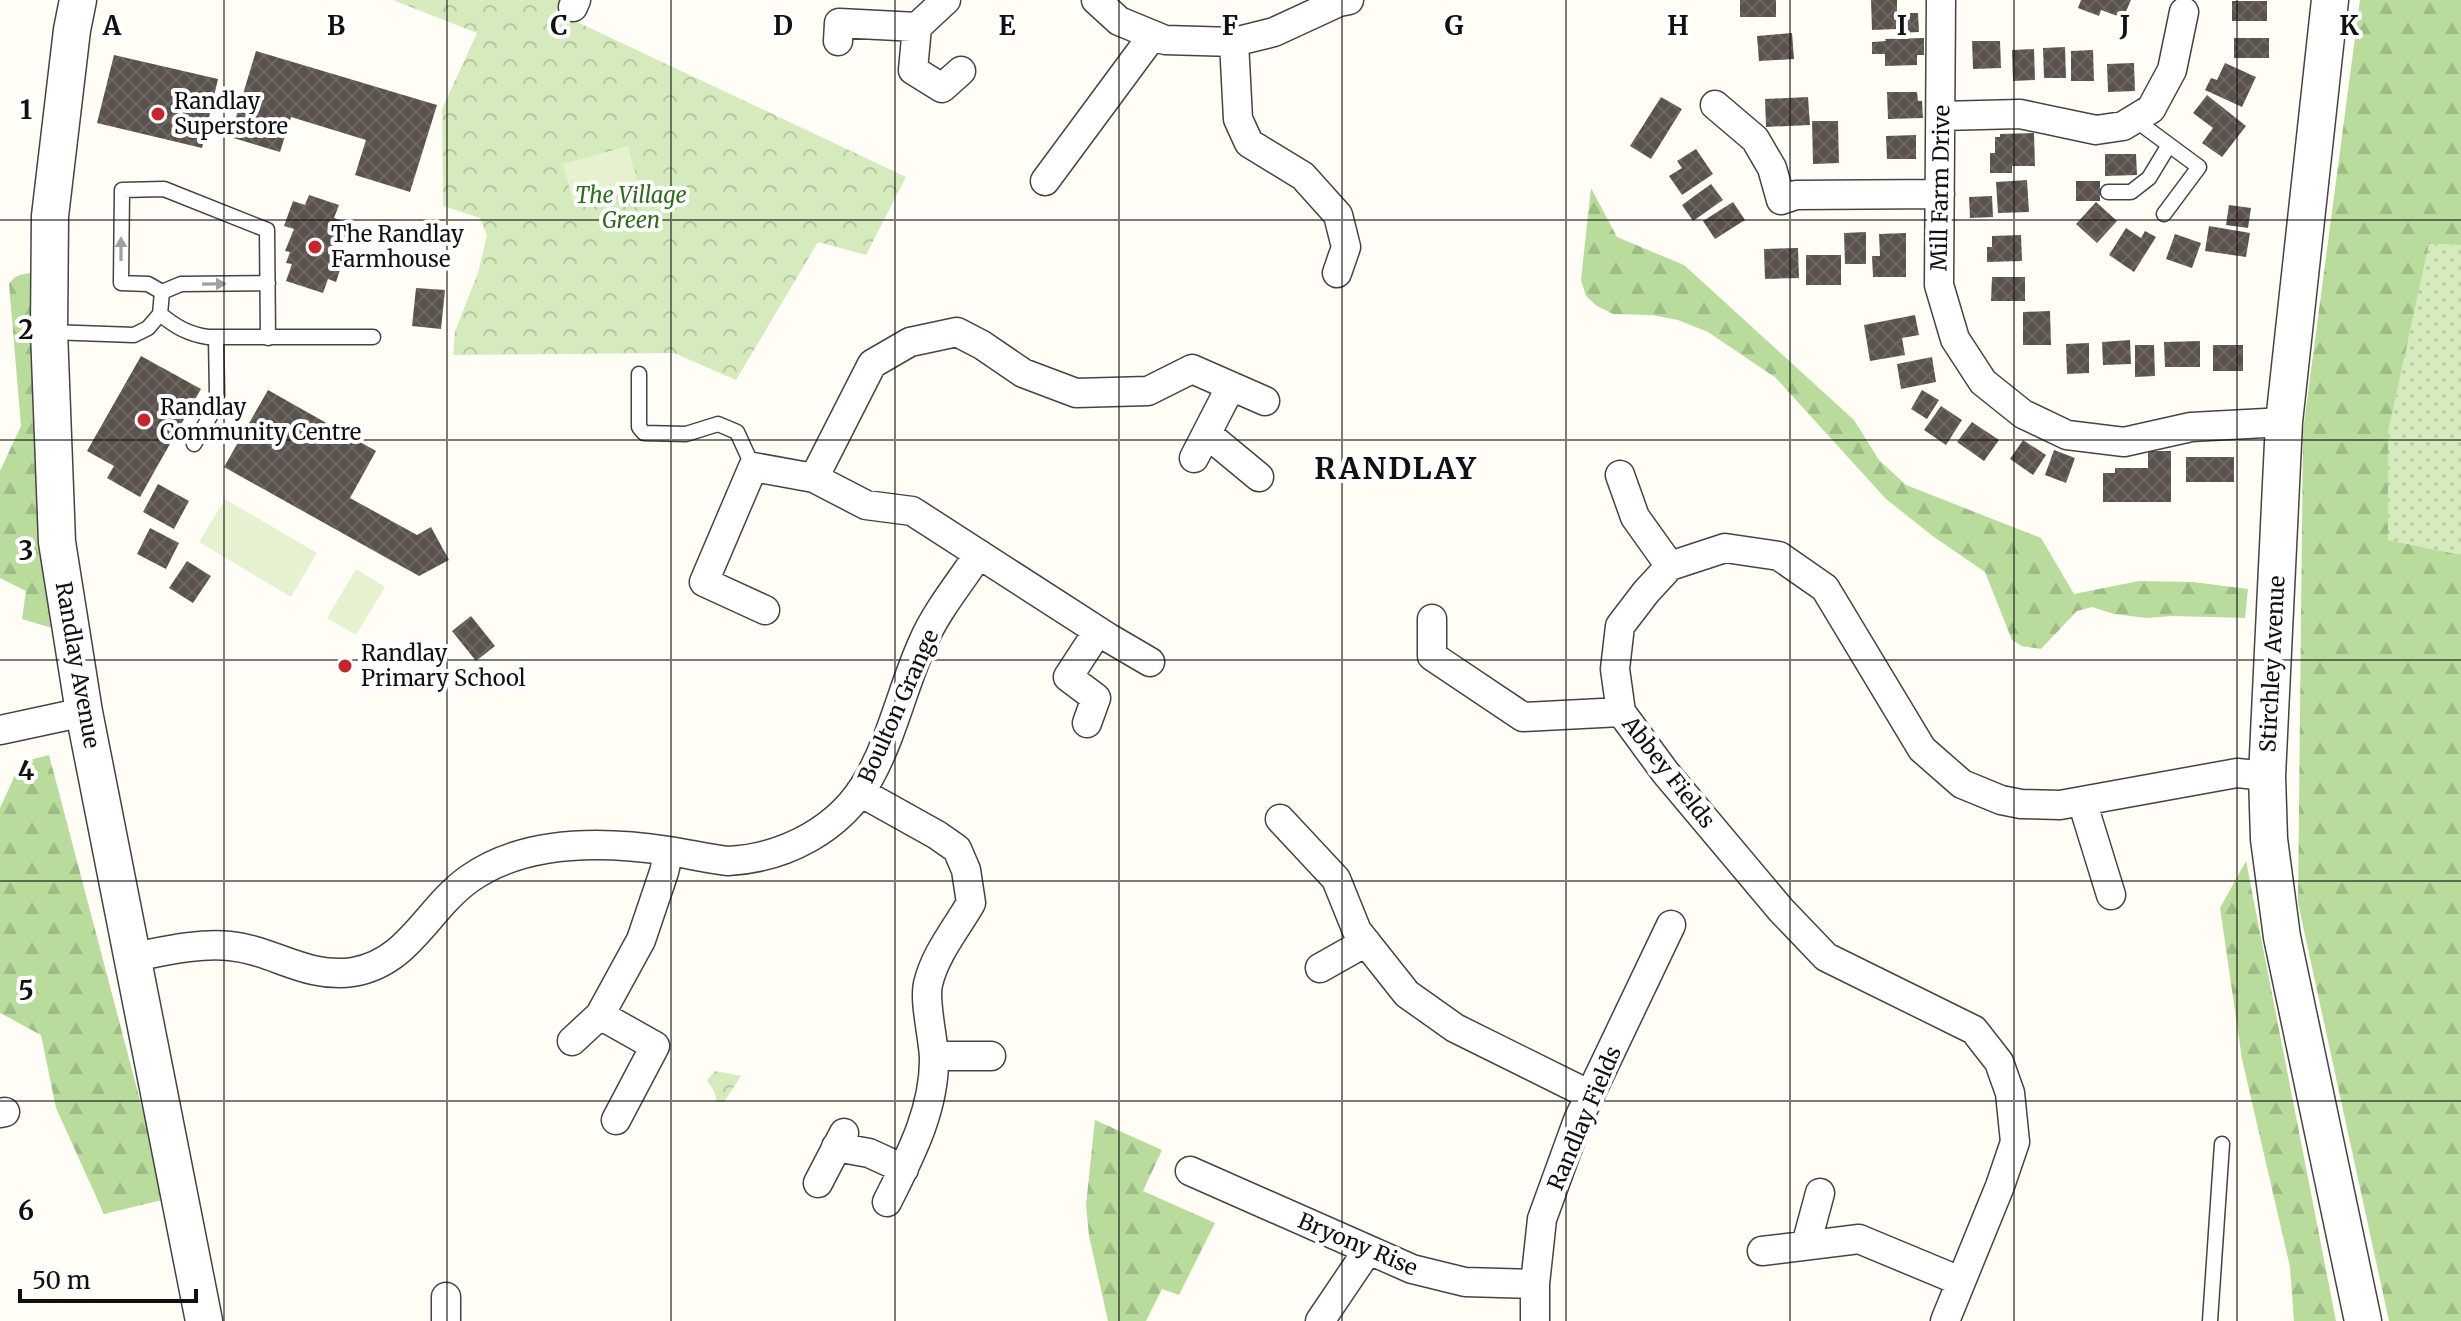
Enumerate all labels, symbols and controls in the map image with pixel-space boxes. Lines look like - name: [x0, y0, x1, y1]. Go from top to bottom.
- text: A: [102, 9, 122, 42]
- text: B: [327, 9, 345, 42]
- text: C: [550, 9, 568, 42]
- text: D: [773, 9, 793, 42]
- text: E: [999, 9, 1016, 42]
- text: F: [1222, 9, 1238, 42]
- text: G: [1445, 9, 1464, 42]
- text: H: [1667, 9, 1689, 42]
- text: I: [1897, 9, 1907, 42]
- text: J: [2119, 9, 2130, 42]
- text: K: [2339, 9, 2359, 42]
- place label: Randlay Superstore: [174, 87, 288, 140]
- text: 1: [20, 93, 32, 126]
- marker: Randlay Superstore: [149, 105, 167, 123]
- street label: Mill Farm Drive: [1925, 105, 1955, 271]
- park label: The Village Green: [575, 181, 687, 234]
- place label: The Randlay Farmhouse: [331, 220, 464, 273]
- one-way arrow: [115, 236, 127, 261]
- marker: The Randlay Farmhouse: [306, 238, 324, 256]
- one-way arrow: [202, 278, 227, 290]
- text: 2: [18, 313, 34, 346]
- place label: Randlay Community Centre: [160, 393, 361, 446]
- marker: Randlay Community Centre: [135, 411, 153, 429]
- district label: RANDLAY: [1314, 449, 1478, 487]
- text: 3: [19, 534, 33, 567]
- street label: Stirchley Avenue: [2253, 575, 2291, 753]
- street label: Randlay Avenue: [50, 580, 106, 750]
- street label: Boulton Grange: [852, 625, 944, 787]
- place label: Randlay Primary School: [361, 639, 526, 692]
- marker: Randlay Primary School: [336, 657, 354, 675]
- street label: Abbey Fields: [1616, 710, 1721, 834]
- text: 4: [18, 754, 35, 787]
- text: 5: [18, 974, 34, 1007]
- street label: Randlay Fields: [1541, 1042, 1627, 1194]
- text: 6: [18, 1194, 34, 1227]
- street label: Bryony Rise: [1294, 1206, 1422, 1282]
- scale bar: [20, 1253, 196, 1303]
- text: 50 m: [32, 1265, 91, 1296]

